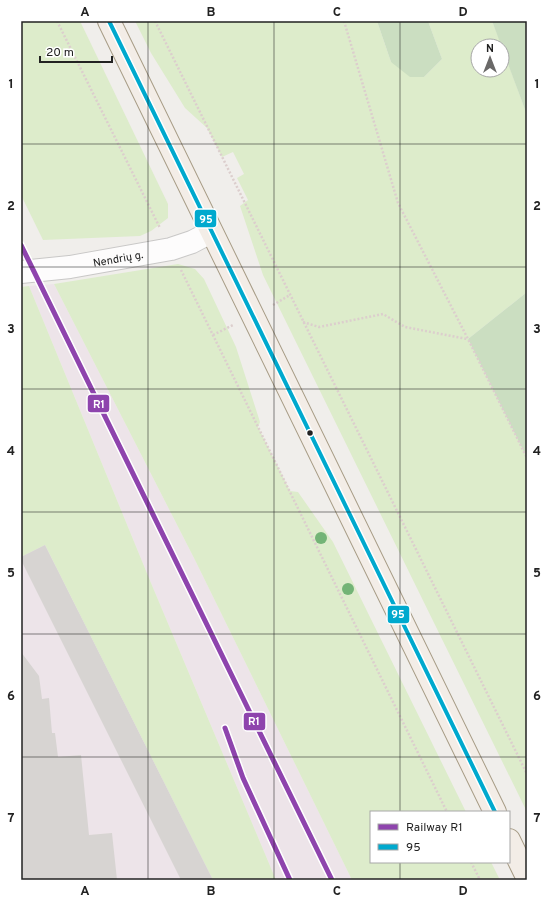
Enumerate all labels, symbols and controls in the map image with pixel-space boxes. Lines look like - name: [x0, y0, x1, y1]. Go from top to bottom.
- text: A: [80, 5, 90, 21]
- text: B: [207, 5, 216, 21]
- text: C: [333, 5, 341, 21]
- text: D: [458, 5, 468, 21]
- scale bar: [40, 38, 112, 64]
- north arrow: [470, 38, 510, 78]
- text: N: [486, 42, 494, 56]
- text: 20 m: [46, 45, 74, 61]
- text: 1: [8, 77, 14, 93]
- text: 1: [534, 77, 540, 93]
- text: 2: [7, 199, 15, 215]
- text: 2: [533, 199, 541, 215]
- line badge: 95: [194, 209, 217, 228]
- text: 95: [199, 213, 213, 227]
- street label: Nendrių g.: [92, 248, 144, 271]
- text: 3: [7, 322, 15, 338]
- text: 3: [533, 322, 541, 338]
- line badge: R1: [87, 394, 110, 413]
- text: R1: [93, 398, 105, 412]
- unlabelled marker: [305, 428, 315, 438]
- text: 4: [7, 444, 15, 460]
- text: 4: [533, 444, 541, 460]
- text: 5: [7, 566, 15, 582]
- text: 5: [533, 566, 541, 582]
- line badge: 95: [387, 605, 410, 624]
- text: 95: [391, 608, 405, 622]
- text: 6: [7, 689, 15, 705]
- text: 6: [533, 689, 541, 705]
- line badge: R1: [243, 712, 266, 731]
- text: R1: [248, 715, 260, 729]
- text: 7: [8, 811, 15, 827]
- legend: [370, 811, 510, 863]
- text: 7: [534, 811, 541, 827]
- text: Railway R1: [406, 820, 463, 836]
- text: 95: [406, 840, 421, 856]
- text: A: [80, 884, 90, 900]
- text: B: [207, 884, 216, 900]
- text: C: [333, 884, 341, 900]
- text: D: [458, 884, 468, 900]

